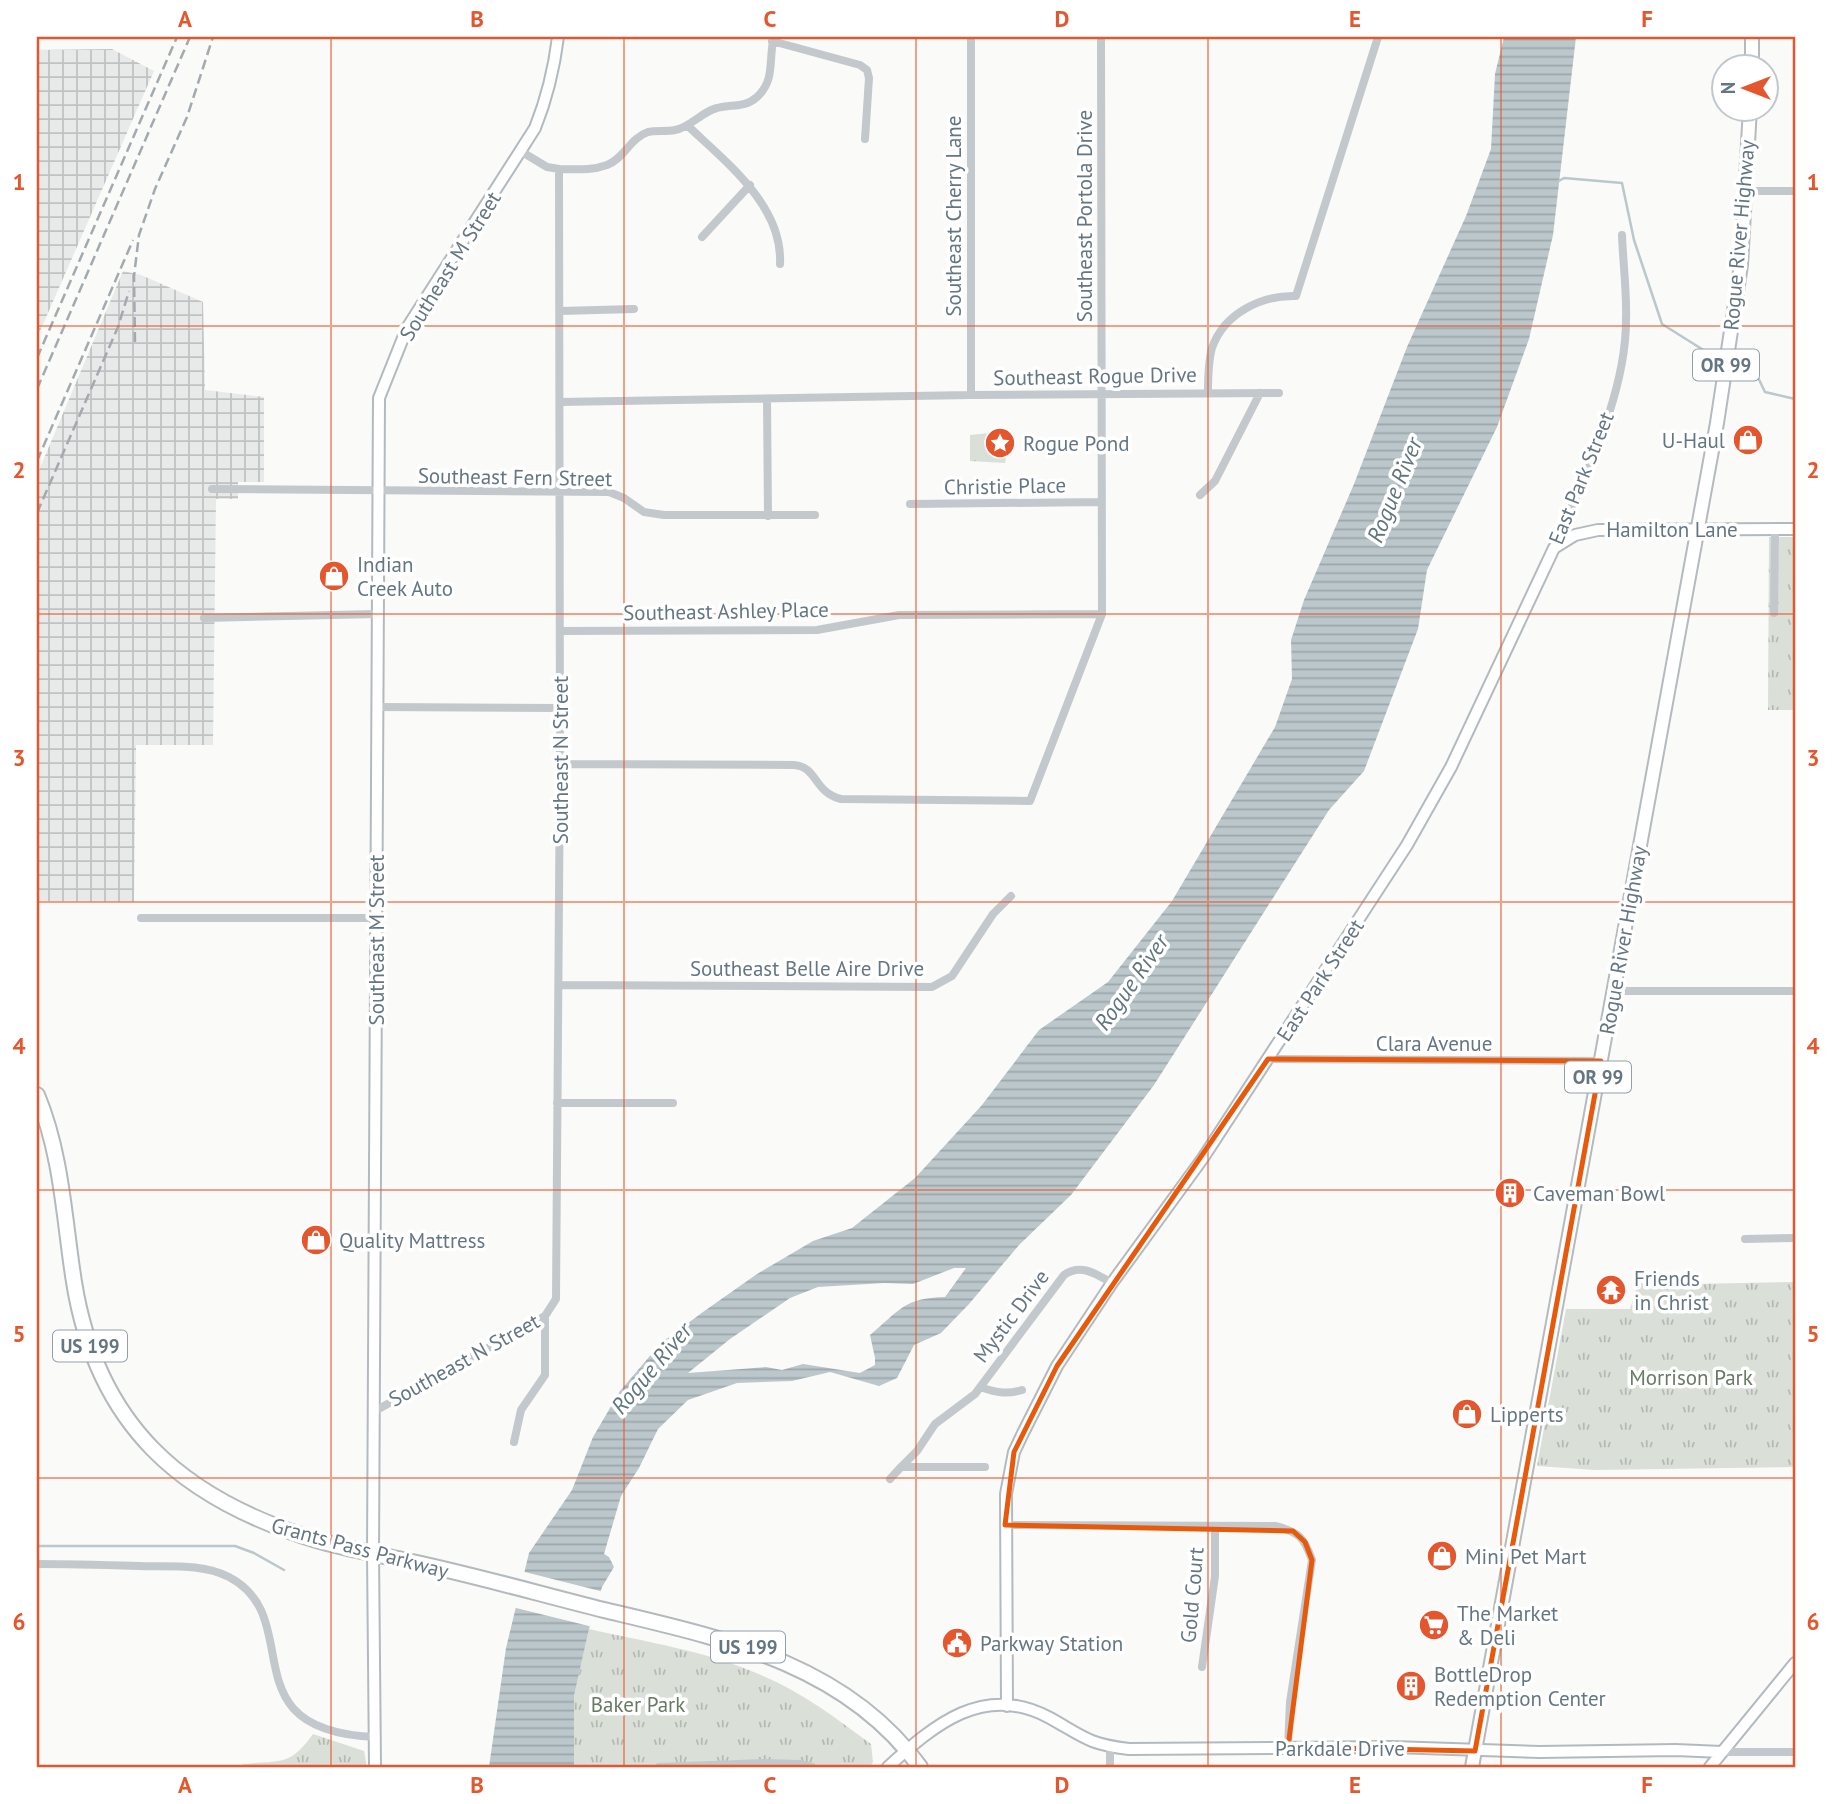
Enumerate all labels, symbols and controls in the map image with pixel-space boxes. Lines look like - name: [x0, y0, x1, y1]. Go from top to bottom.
- text: A: [178, 4, 192, 33]
- text: B: [470, 4, 484, 33]
- text: C: [764, 4, 777, 33]
- text: D: [1055, 4, 1069, 33]
- text: E: [1349, 4, 1361, 33]
- text: F: [1641, 4, 1653, 33]
- north arrow: [1710, 52, 1780, 122]
- text: N: [1716, 82, 1740, 94]
- street label: Southeast Portola Drive: [1071, 110, 1098, 322]
- street label: Southeast Cherry Lane: [940, 115, 967, 317]
- street label: Rogue River Highway: [1717, 138, 1761, 331]
- text: 1: [12, 167, 26, 196]
- text: 1: [1806, 167, 1820, 196]
- street label: Southeast M Street: [393, 186, 507, 346]
- road number: OR 99: [1693, 350, 1759, 380]
- street label: Southeast Rogue Drive: [993, 361, 1197, 391]
- street label: East Park Street: [1542, 408, 1620, 548]
- shop icon: U-Haul: [1731, 423, 1765, 457]
- place icon: Rogue Pond: [983, 426, 1017, 460]
- place label: U-Haul: [1662, 427, 1725, 454]
- place label: Rogue Pond: [1023, 430, 1130, 457]
- water label: Rogue River: [1360, 432, 1429, 547]
- text: 2: [12, 455, 26, 484]
- text: 2: [1806, 455, 1820, 484]
- street label: Southeast Fern Street: [418, 462, 612, 492]
- street label: Christie Place: [944, 471, 1066, 501]
- street label: Hamilton Lane: [1606, 516, 1738, 543]
- place label: Indian Creek Auto: [357, 551, 453, 602]
- shop icon: Indian Creek Auto: [317, 559, 351, 593]
- street label: Southeast Ashley Place: [623, 596, 829, 626]
- street label: Southeast N Street: [547, 676, 574, 844]
- text: 3: [12, 743, 26, 772]
- text: 3: [1806, 743, 1820, 772]
- street label: Rogue River Highway: [1593, 843, 1653, 1036]
- street label: Southeast M Street: [363, 855, 390, 1025]
- street label: East Park Street: [1270, 914, 1370, 1046]
- water label: Rogue River: [1087, 927, 1175, 1036]
- street label: Southeast Belle Aire Drive: [690, 955, 924, 982]
- street label: Clara Avenue: [1376, 1030, 1492, 1057]
- text: 4: [12, 1031, 26, 1060]
- text: 4: [1806, 1031, 1820, 1060]
- road number: OR 99: [1565, 1062, 1631, 1092]
- building icon: Caveman Bowl: [1493, 1176, 1527, 1210]
- place label: Caveman Bowl: [1533, 1180, 1665, 1207]
- shop icon: Quality Mattress: [299, 1223, 333, 1257]
- place label: Quality Mattress: [339, 1227, 485, 1254]
- street label: Mystic Drive: [967, 1264, 1055, 1368]
- place label: Friends in Christ: [1634, 1265, 1709, 1316]
- temple icon: Friends in Christ: [1594, 1273, 1628, 1307]
- street label: Southeast N Street: [384, 1307, 544, 1413]
- water label: Rogue River: [604, 1315, 699, 1420]
- text: 5: [12, 1319, 26, 1348]
- text: 5: [1806, 1319, 1820, 1348]
- road number: US 199: [53, 1330, 127, 1362]
- park label: Morrison Park: [1629, 1364, 1753, 1391]
- shop icon: Lipperts: [1450, 1397, 1484, 1431]
- place label: Lipperts: [1490, 1401, 1564, 1428]
- street label: Grants Pass Parkway: [268, 1511, 452, 1585]
- shop icon: Mini Pet Mart: [1425, 1539, 1459, 1573]
- place label: Mini Pet Mart: [1465, 1543, 1586, 1570]
- street label: Gold Court: [1174, 1546, 1210, 1644]
- place label: The Market & Deli: [1457, 1600, 1558, 1651]
- text: 6: [12, 1607, 26, 1636]
- text: 6: [1806, 1607, 1820, 1636]
- supermarket icon: The Market & Deli: [1417, 1608, 1451, 1642]
- public building icon: Parkway Station: [940, 1626, 974, 1660]
- place label: Parkway Station: [980, 1630, 1123, 1657]
- road number: US 199: [711, 1632, 785, 1662]
- place label: BottleDrop Redemption Center: [1434, 1661, 1606, 1712]
- building icon: BottleDrop Redemption Center: [1394, 1669, 1428, 1703]
- park label: Baker Park: [591, 1691, 685, 1718]
- street label: Parkdale Drive: [1275, 1735, 1405, 1762]
- text: A: [178, 1770, 192, 1799]
- text: B: [470, 1770, 484, 1799]
- text: C: [764, 1770, 777, 1799]
- text: D: [1055, 1770, 1069, 1799]
- text: E: [1349, 1770, 1361, 1799]
- text: F: [1641, 1770, 1653, 1799]

